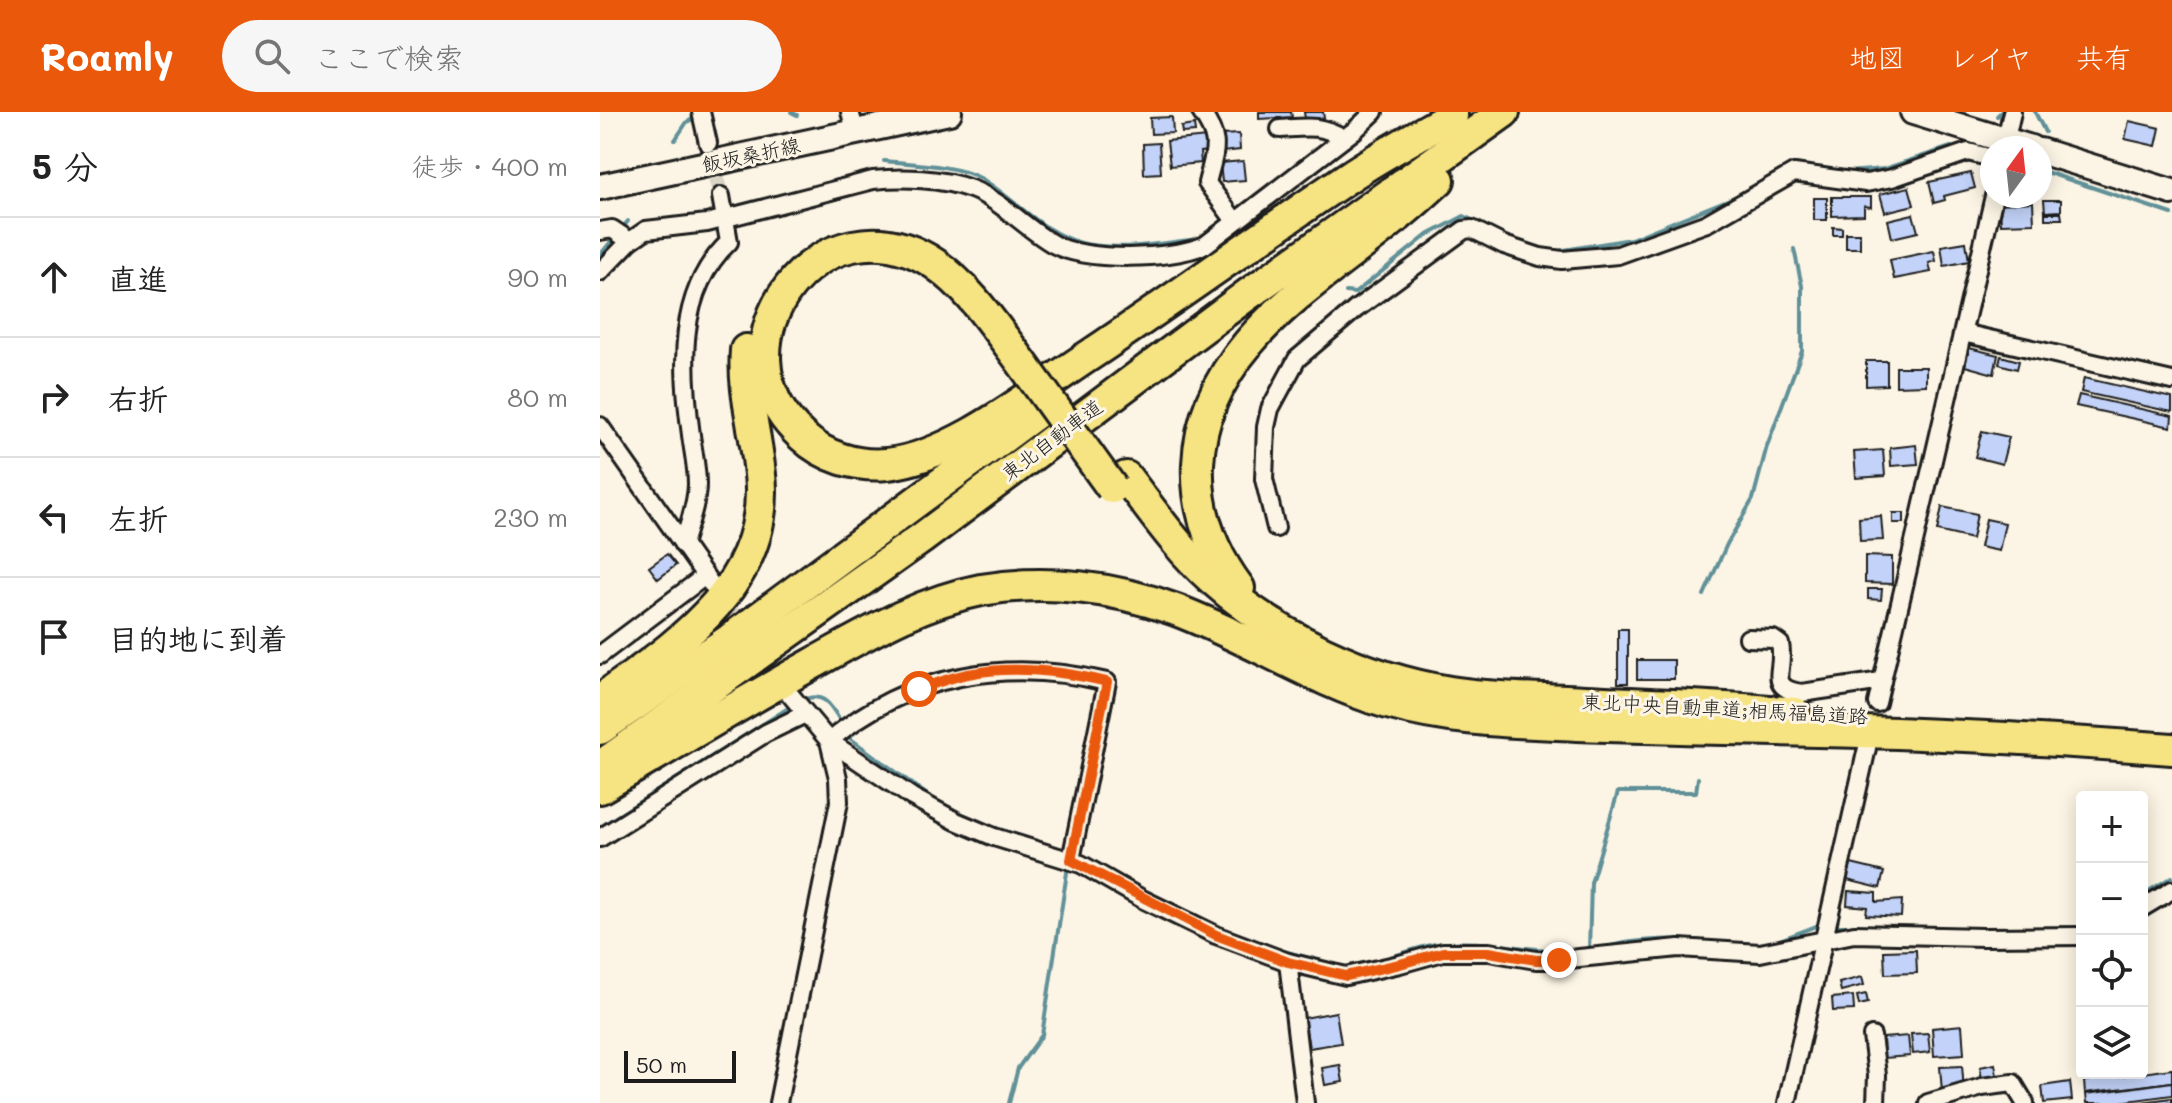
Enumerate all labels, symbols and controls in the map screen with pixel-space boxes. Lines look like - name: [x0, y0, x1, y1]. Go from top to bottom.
- search box: [222, 20, 782, 92]
- text: Roamly: [40, 31, 174, 81]
- icon: search: [250, 34, 294, 78]
- text: ここで検索: [314, 37, 464, 77]
- text: 地図: [1849, 39, 1905, 75]
- text: レイヤ: [1949, 39, 2032, 75]
- text: 共有: [2076, 39, 2132, 75]
- street label: 飯坂桑折線: [699, 131, 802, 177]
- north arrow: [1980, 136, 2052, 208]
- text: 5 分: [32, 143, 98, 188]
- text: 徒歩 · 400 m: [412, 149, 568, 183]
- icon: ahead: [32, 255, 76, 299]
- text: 直進: [108, 258, 168, 298]
- text: 90 m: [508, 260, 568, 294]
- icon: right: [32, 375, 76, 419]
- text: 右折: [108, 378, 168, 418]
- text: 80 m: [507, 380, 568, 414]
- street label: 東北自動車道: [996, 393, 1107, 486]
- icon: left: [32, 495, 76, 539]
- text: 左折: [108, 498, 168, 538]
- text: 230 m: [493, 500, 568, 534]
- icon: arrive: [32, 615, 76, 659]
- text: 目的地に到着: [108, 618, 288, 658]
- route start: [901, 671, 937, 707]
- street label: 東北中央自動車道;相馬福島道路: [1581, 688, 1869, 728]
- map controls: [2076, 791, 2148, 1079]
- button: +: [2076, 791, 2148, 863]
- button: −: [2076, 863, 2148, 935]
- button: locate: [2076, 935, 2148, 1007]
- route end: [1541, 942, 1577, 978]
- button: layers: [2076, 1007, 2148, 1079]
- scale bar: [624, 1047, 736, 1083]
- text: 50 m: [636, 1050, 687, 1079]

